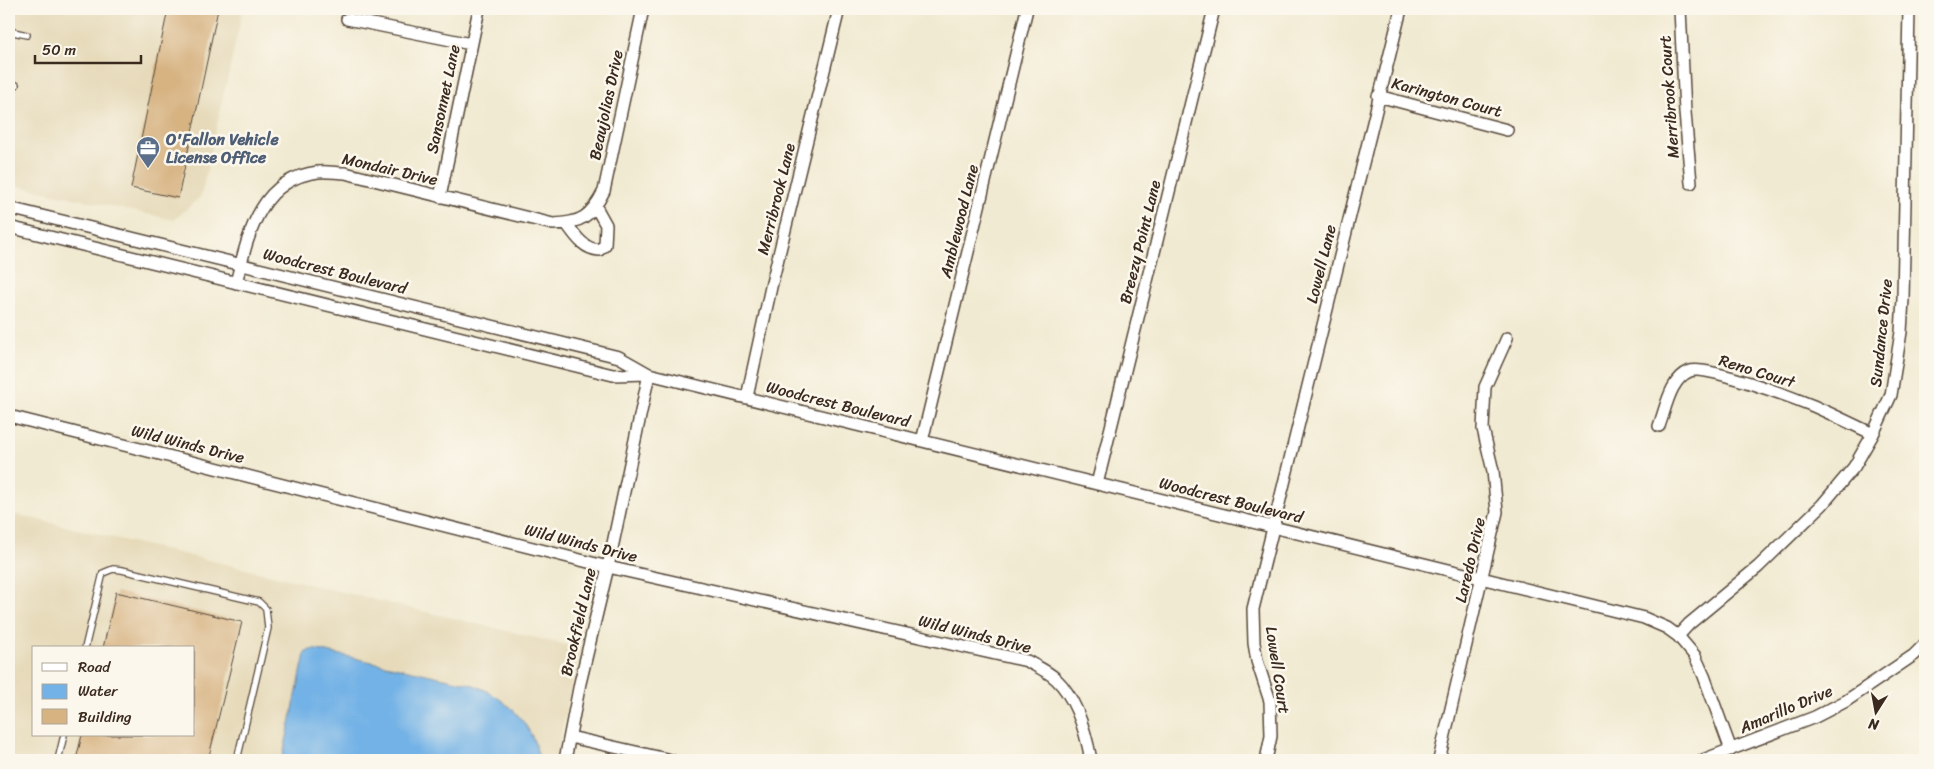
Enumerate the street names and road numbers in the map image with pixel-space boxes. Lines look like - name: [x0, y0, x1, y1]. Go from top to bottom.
- street label: Merribrook Court: [1650, 35, 1688, 159]
- street label: Sansonnet Lane: [417, 42, 469, 156]
- street label: Beaujolias Drive: [580, 47, 632, 163]
- street label: Karington Court: [1388, 68, 1506, 126]
- street label: Merribrook Lane: [748, 140, 804, 258]
- street label: Mondair Drive: [339, 144, 441, 194]
- street label: Amblewood Lane: [931, 161, 987, 282]
- street label: Breezy Point Lane: [1111, 177, 1169, 307]
- street label: Lowell Lane: [1297, 222, 1345, 306]
- street label: Woodcrest Boulevard: [260, 239, 411, 303]
- street label: Sundance Drive: [1861, 278, 1901, 388]
- street label: Reno Court: [1715, 346, 1799, 396]
- street label: Woodcrest Boulevard: [763, 372, 914, 436]
- street label: Wild Winds Drive: [128, 416, 248, 472]
- street label: Woodcrest Boulevard: [1156, 468, 1307, 532]
- street label: Laredo Drive: [1446, 514, 1494, 606]
- street label: Wild Winds Drive: [521, 515, 641, 571]
- street label: Brookfield Lane: [551, 565, 605, 679]
- street label: Wild Winds Drive: [915, 606, 1035, 662]
- street label: Lowell Court: [1257, 624, 1299, 716]
- street label: Amarillo Drive: [1734, 676, 1837, 742]

